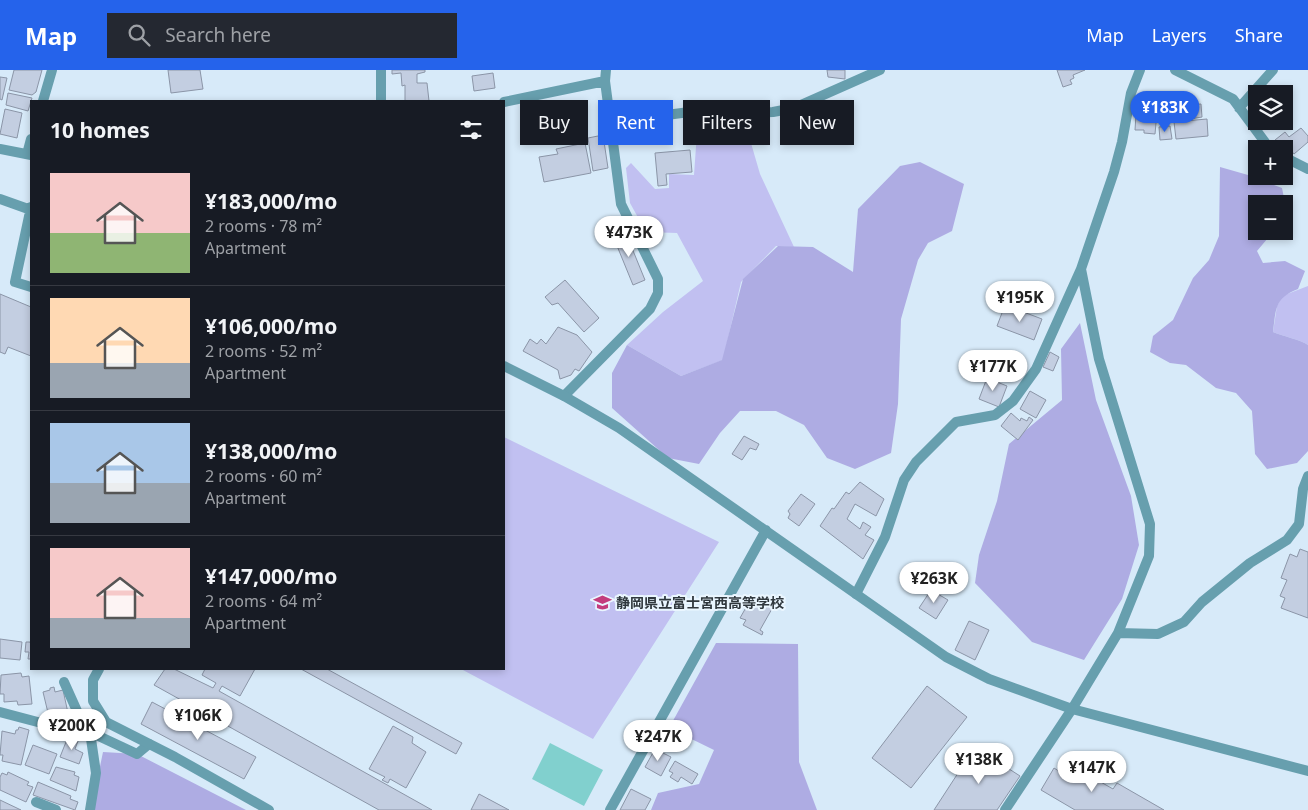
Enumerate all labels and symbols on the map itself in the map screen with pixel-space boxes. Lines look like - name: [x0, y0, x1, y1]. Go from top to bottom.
- pin: ¥183K: [1130, 90, 1200, 133]
- pin: ¥473K: [594, 216, 664, 258]
- pin: ¥195K: [985, 280, 1055, 323]
- pin: ¥177K: [958, 350, 1028, 392]
- pin: ¥263K: [899, 562, 969, 604]
- school or university icon: 静岡県立富士宮西高等学校: [592, 592, 612, 612]
- place label: 静岡県立富士宮西高等学校: [616, 593, 784, 612]
- pin: ¥106K: [163, 698, 233, 741]
- pin: ¥200K: [37, 708, 107, 751]
- pin: ¥247K: [623, 720, 693, 762]
- pin: ¥138K: [944, 742, 1014, 785]
- pin: ¥147K: [1057, 750, 1127, 793]

